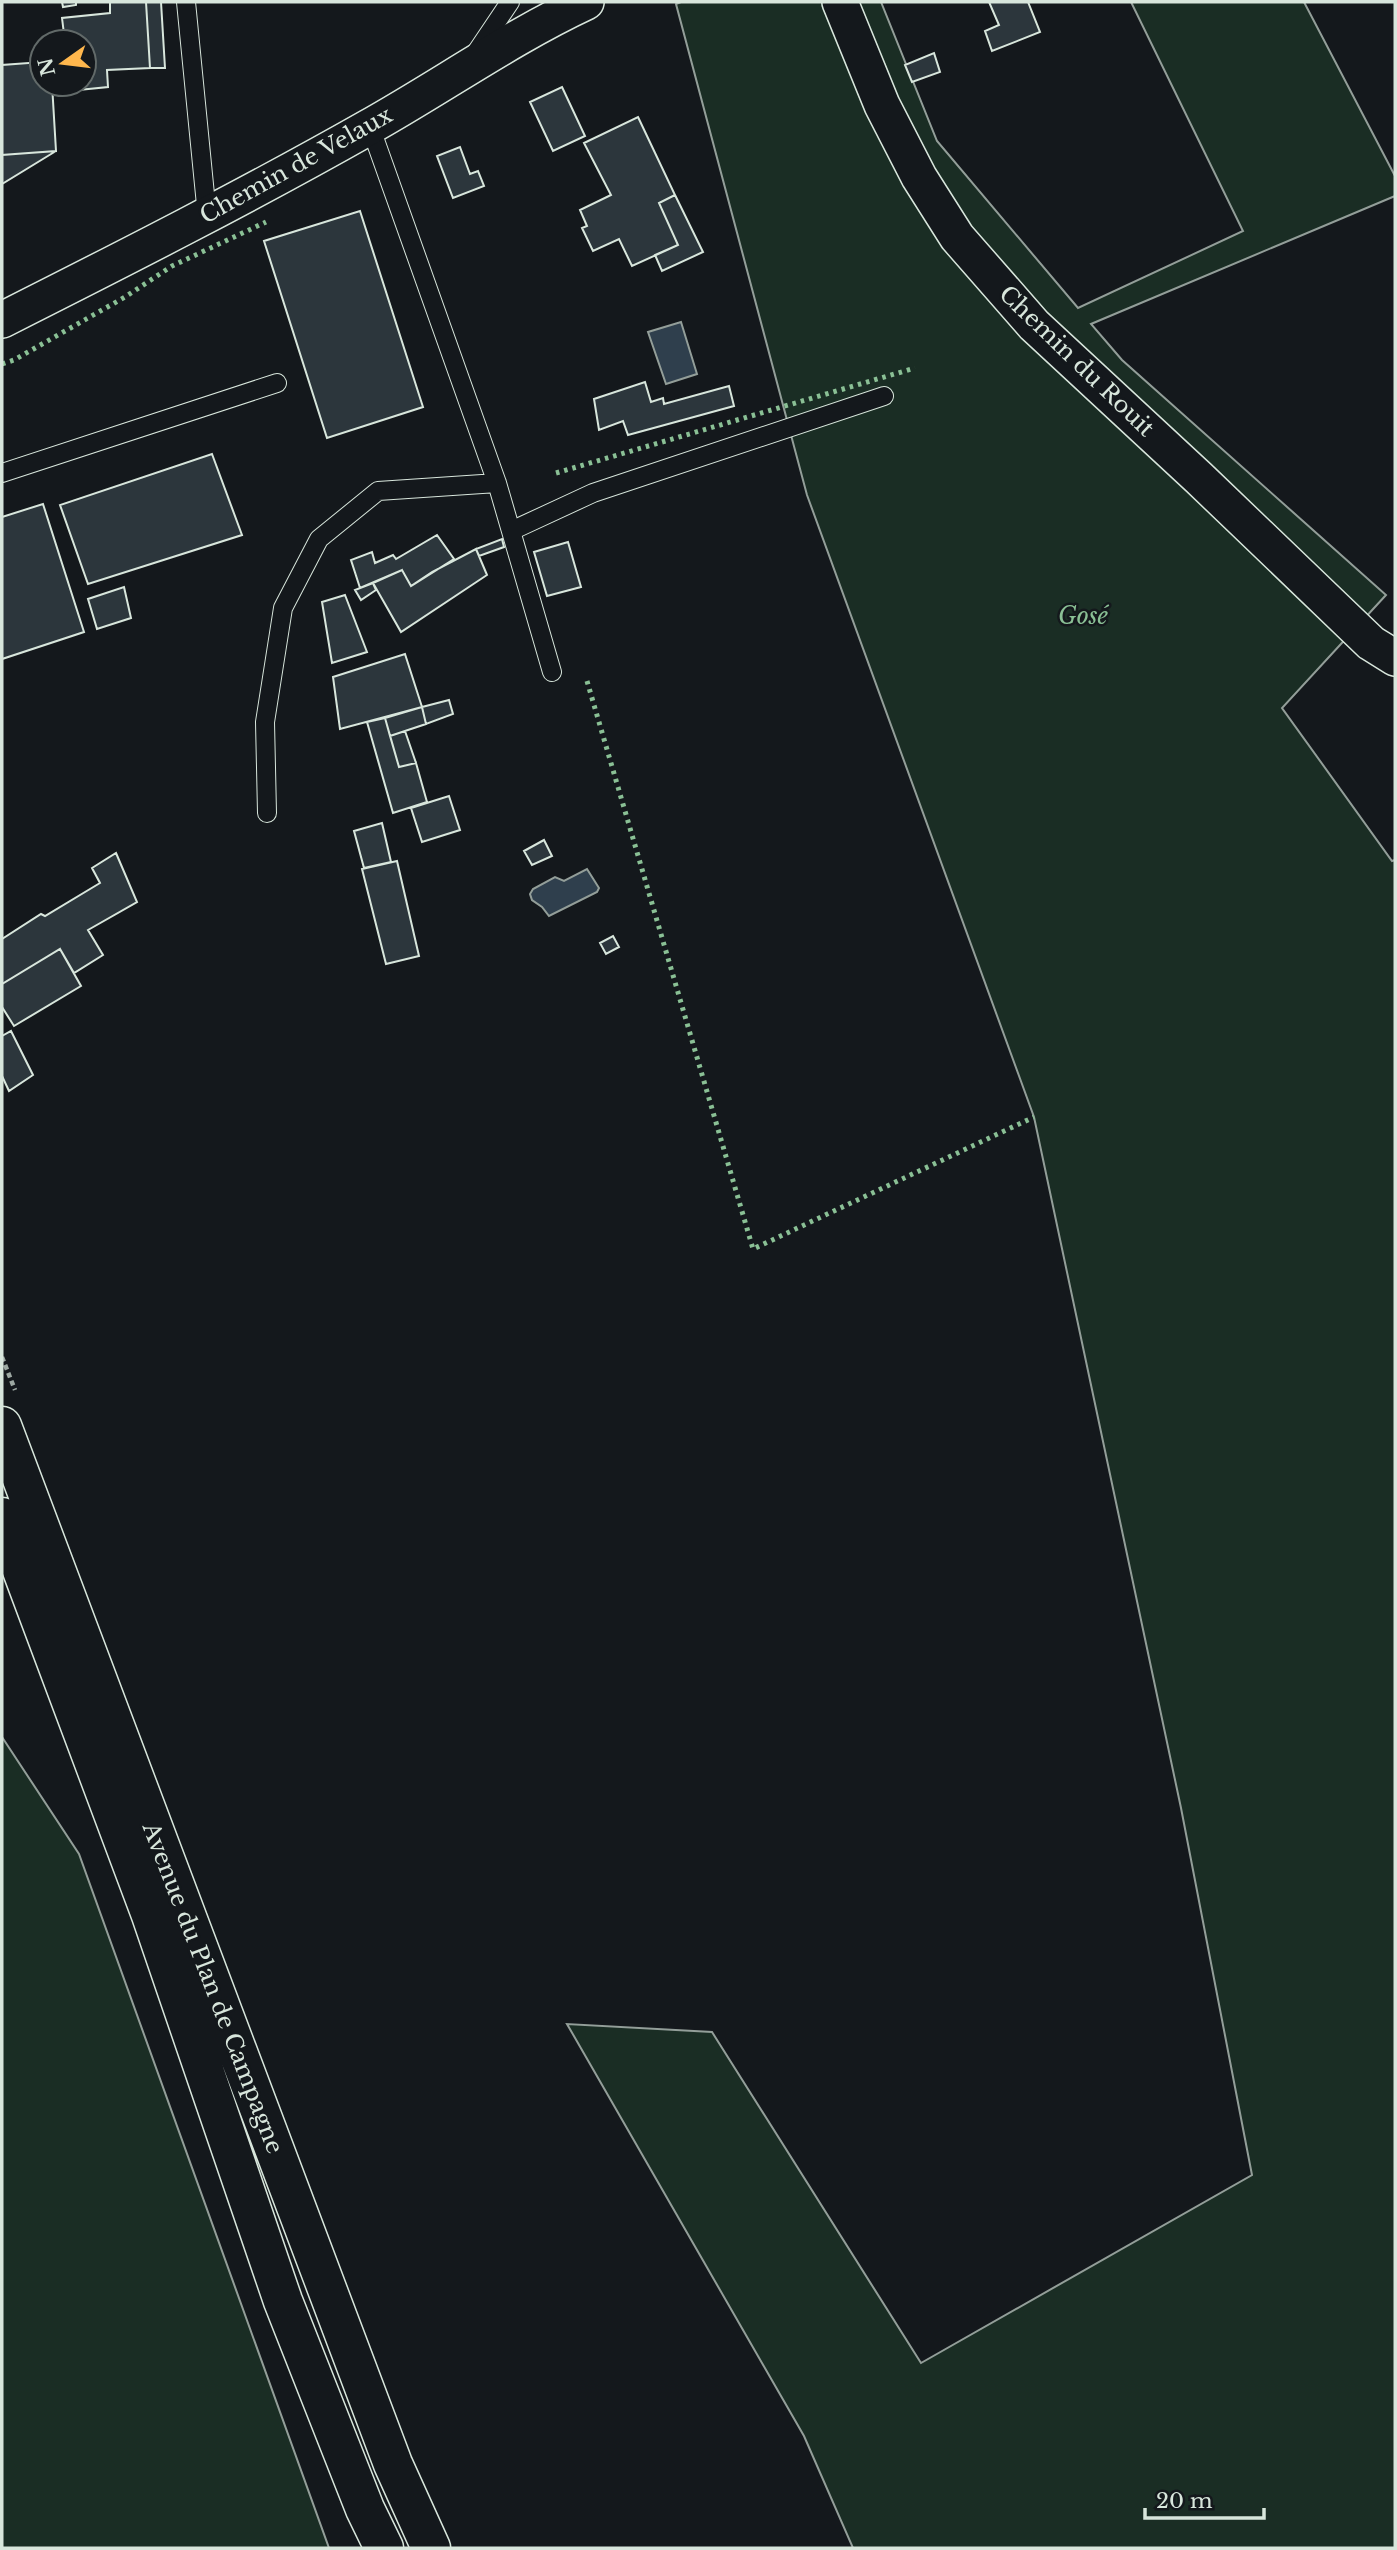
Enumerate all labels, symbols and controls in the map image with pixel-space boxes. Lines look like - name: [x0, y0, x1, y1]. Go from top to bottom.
- north arrow: [28, 28, 98, 98]
- text: N: [34, 55, 60, 78]
- street label: Chemin de Velaux: [195, 100, 397, 230]
- street label: Chemin du Rouit: [994, 280, 1161, 442]
- park label: Gosé: [1058, 602, 1109, 630]
- street label: Avenue du Plan de Campagne: [136, 1817, 289, 2158]
- scale bar: [1145, 2476, 1264, 2520]
- text: 20 m: [1156, 2488, 1213, 2514]

